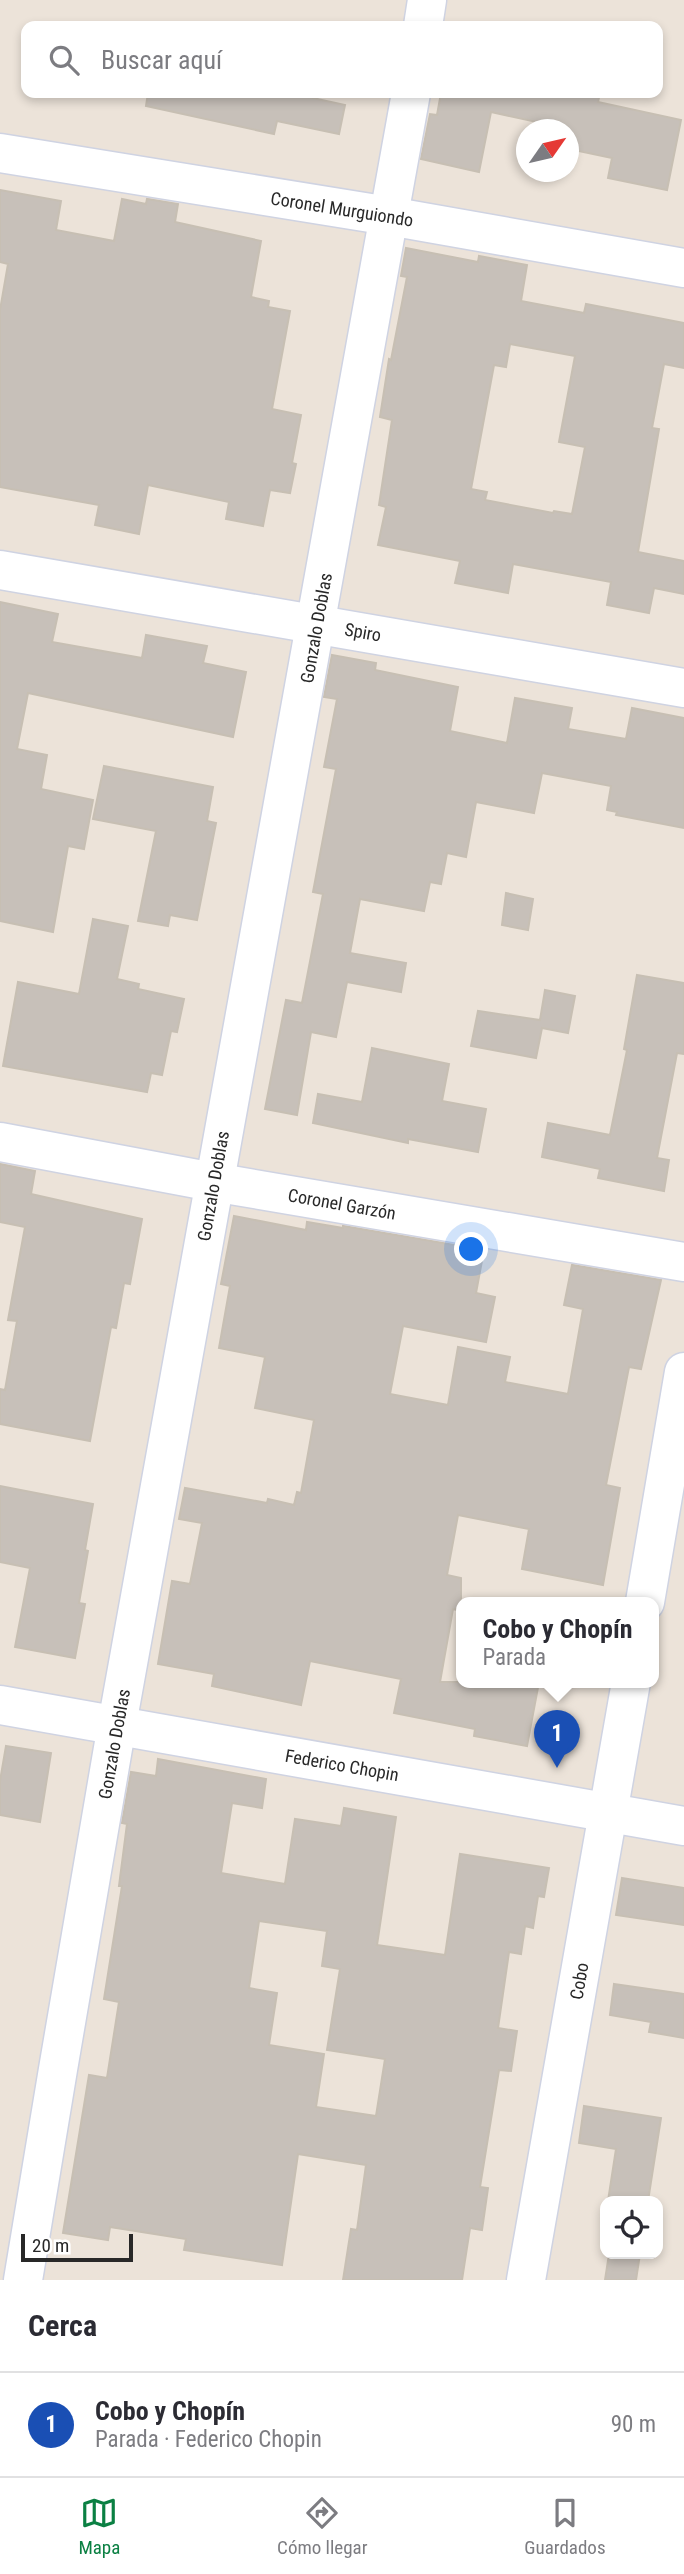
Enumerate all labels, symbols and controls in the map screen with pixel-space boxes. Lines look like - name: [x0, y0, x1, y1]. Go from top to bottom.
- search box: [21, 21, 663, 98]
- icon: search: [45, 41, 83, 79]
- text: Buscar aquí: [101, 45, 222, 75]
- north arrow: [516, 119, 579, 182]
- street label: Coronel Murguiondo: [269, 187, 415, 231]
- street label: Gonzalo Doblas: [296, 571, 336, 685]
- street label: Spiro: [343, 618, 383, 646]
- street label: Gonzalo Doblas: [193, 1129, 233, 1243]
- street label: Coronel Garzón: [286, 1184, 398, 1224]
- your location: [454, 1232, 488, 1266]
- popup: [456, 1597, 659, 1688]
- text: Cobo y Chopín: [482, 1614, 633, 1644]
- text: Parada: [482, 1644, 546, 1671]
- street label: Gonzalo Doblas: [94, 1687, 134, 1801]
- pin: 1: [534, 1710, 580, 1768]
- street label: Federico Chopin: [284, 1745, 400, 1785]
- street label: Cobo: [565, 1961, 593, 2001]
- map controls: [600, 2196, 663, 2259]
- button: locate: [600, 2196, 663, 2259]
- scale bar: [21, 2231, 133, 2263]
- text: 20 m: [32, 2234, 69, 2257]
- text: Cerca: [28, 2308, 97, 2343]
- text: Cobo y Chopín: [95, 2396, 245, 2426]
- text: 1: [45, 2411, 57, 2438]
- text: 90 m: [611, 2411, 656, 2438]
- text: Parada · Federico Chopin: [95, 2426, 322, 2453]
- tab: Mapa: [78, 2494, 120, 2559]
- tab: Cómo llegar: [277, 2494, 368, 2559]
- tab: Guardados: [524, 2494, 606, 2559]

